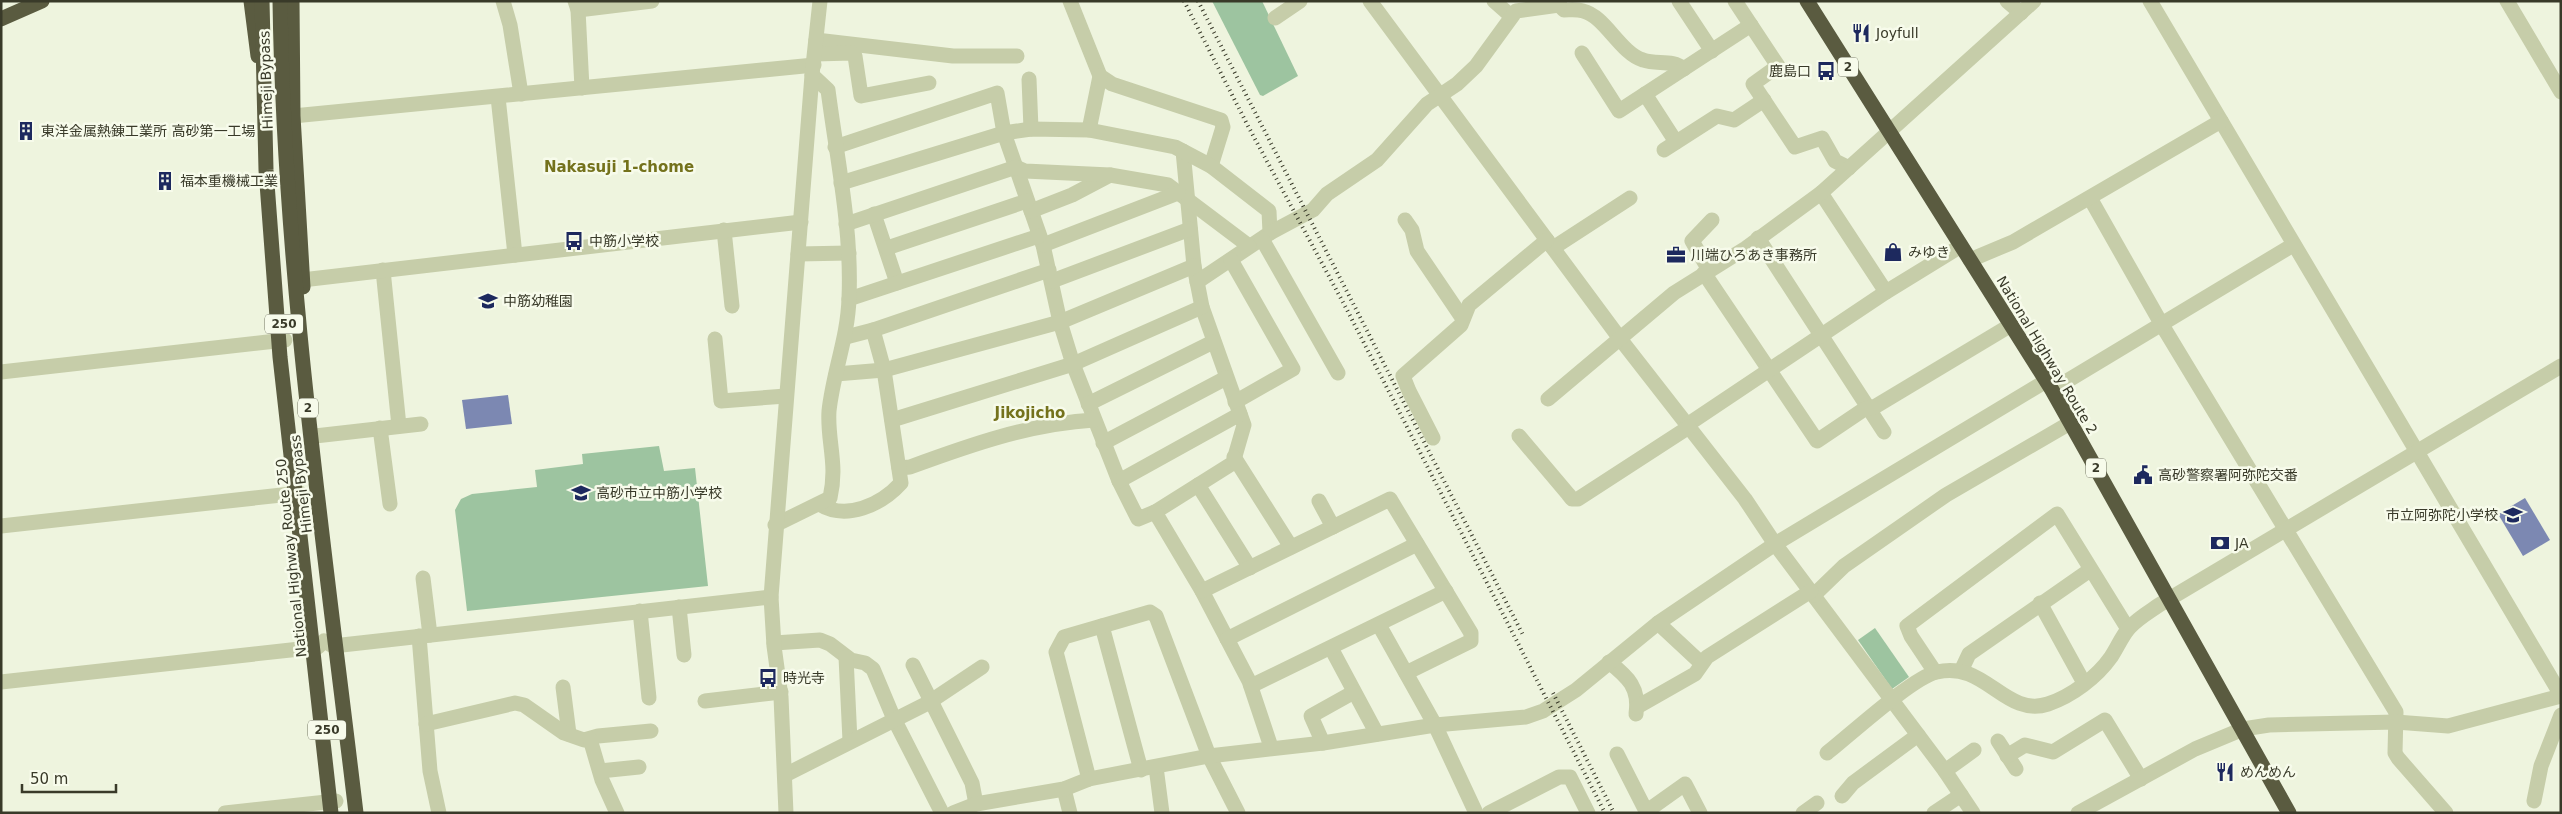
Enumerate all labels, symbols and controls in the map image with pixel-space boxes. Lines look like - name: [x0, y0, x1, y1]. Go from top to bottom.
- restaurant icon: Joyfull: [1850, 22, 1872, 44]
- place label: Joyfull: [1875, 25, 1919, 41]
- street label: Himeji Bypass: [256, 30, 276, 130]
- road number: 2: [1838, 58, 1858, 76]
- bus stop icon: 鹿島口: [1815, 60, 1837, 82]
- place label: 鹿島口: [1769, 63, 1811, 79]
- building icon: 東洋金属熱錬工業所 高砂第一工場: [15, 120, 37, 142]
- place label: 東洋金属熱錬工業所 高砂第一工場: [41, 123, 255, 139]
- district label: Nakasuji 1-chome: [544, 158, 694, 176]
- building icon: 福本重機械工業: [154, 170, 176, 192]
- place label: 福本重機械工業: [180, 173, 278, 189]
- bus stop icon: 中筋小学校: [563, 230, 585, 252]
- place label: 中筋小学校: [589, 233, 659, 249]
- shop icon: みゆき: [1882, 241, 1904, 263]
- office icon: 川端ひろあき事務所: [1665, 244, 1687, 266]
- place label: みゆき: [1908, 244, 1950, 260]
- place label: 川端ひろあき事務所: [1691, 247, 1817, 263]
- street label: National Highway Route 2: [1993, 273, 2101, 437]
- school or university icon: 中筋幼稚園: [477, 290, 499, 312]
- place label: 中筋幼稚園: [503, 293, 573, 309]
- road number: 250: [265, 314, 303, 334]
- road number: 2: [298, 398, 318, 418]
- district label: Jikojicho: [994, 404, 1065, 422]
- street label: Himeji Bypass: [287, 434, 315, 534]
- street label: National Highway Route 250: [273, 458, 309, 658]
- road number: 2: [2086, 458, 2106, 478]
- public building icon: 高砂警察署阿弥陀交番: [2132, 464, 2154, 486]
- place label: 高砂警察署阿弥陀交番: [2158, 467, 2298, 483]
- school or university icon: 高砂市立中筋小学校: [570, 482, 592, 504]
- place label: 高砂市立中筋小学校: [596, 485, 722, 501]
- school or university icon: 市立阿弥陀小学校: [2502, 504, 2524, 526]
- place label: 市立阿弥陀小学校: [2386, 507, 2498, 523]
- bank icon: JA: [2209, 532, 2231, 554]
- place label: JA: [2234, 535, 2249, 551]
- bus stop icon: 時光寺: [757, 667, 779, 689]
- place label: 時光寺: [783, 670, 825, 686]
- road number: 250: [308, 720, 346, 740]
- restaurant icon: めんめん: [2214, 761, 2236, 783]
- scale bar: [22, 762, 116, 794]
- place label: めんめん: [2240, 764, 2296, 780]
- text: 50 m: [30, 770, 68, 788]

